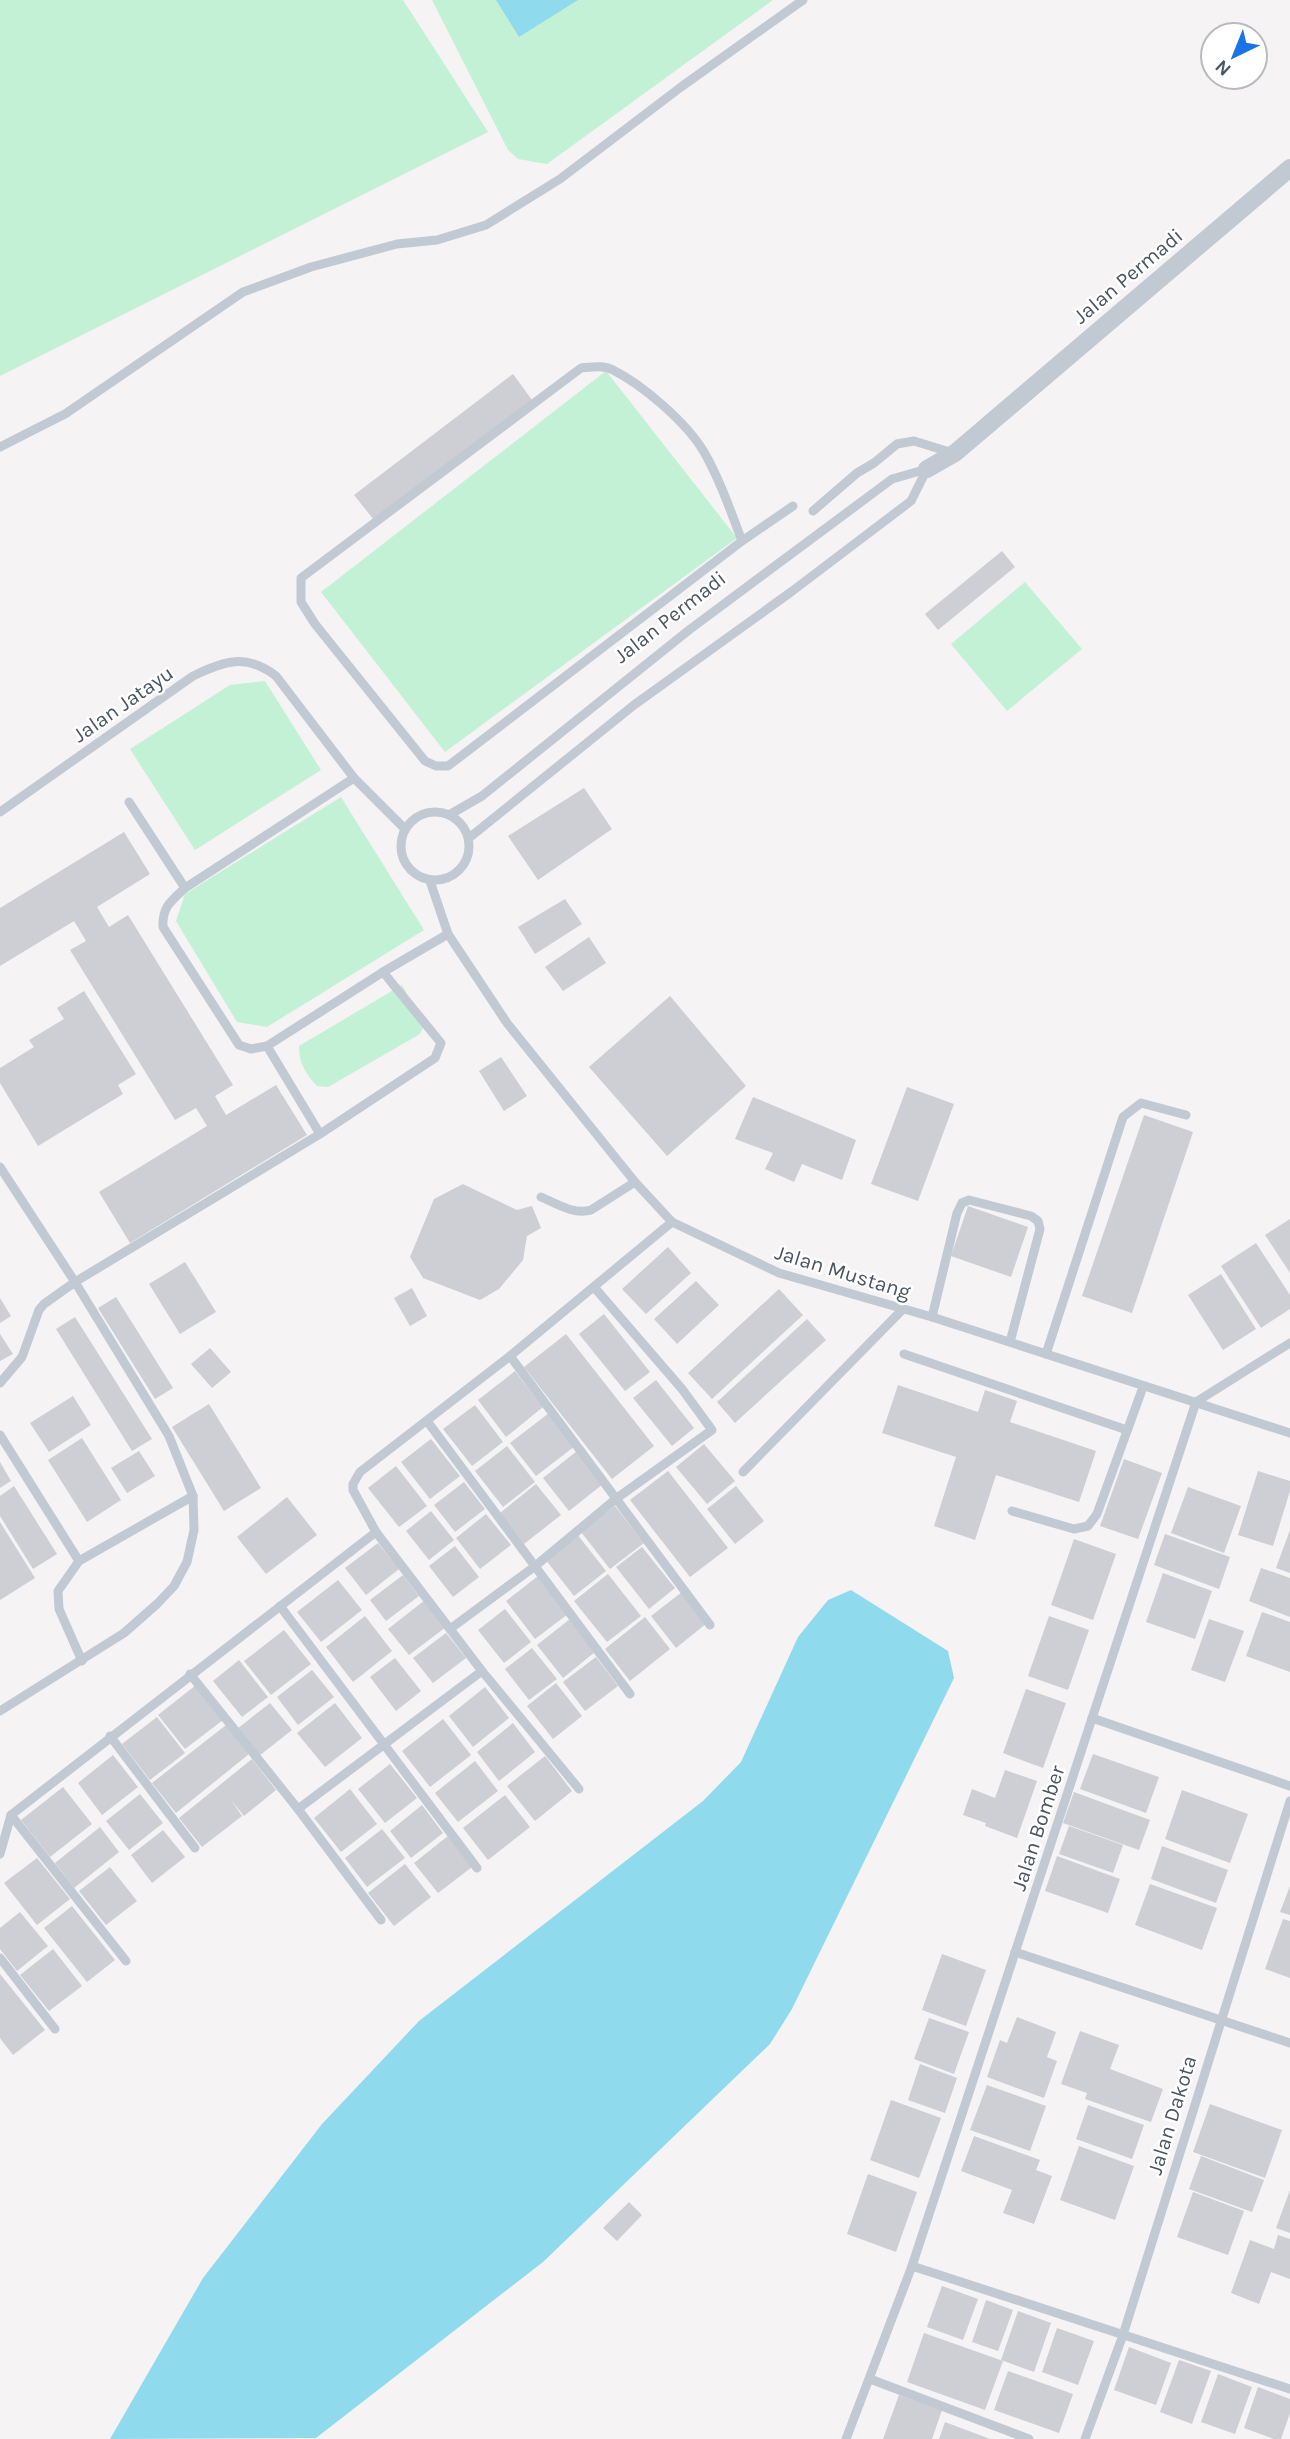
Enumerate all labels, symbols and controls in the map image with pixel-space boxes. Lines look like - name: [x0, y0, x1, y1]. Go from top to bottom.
- north arrow: [1199, 21, 1269, 91]
- text: N: [1211, 55, 1236, 80]
- street label: Jalan Permadi: [1069, 223, 1187, 329]
- street label: Jalan Permadi: [609, 566, 731, 668]
- street label: Jalan Jatayu: [68, 661, 178, 747]
- street label: Jalan Mustang: [772, 1240, 914, 1304]
- street label: Jalan Bomber: [1006, 1762, 1070, 1894]
- street label: Jalan Dakota: [1142, 2053, 1202, 2177]

